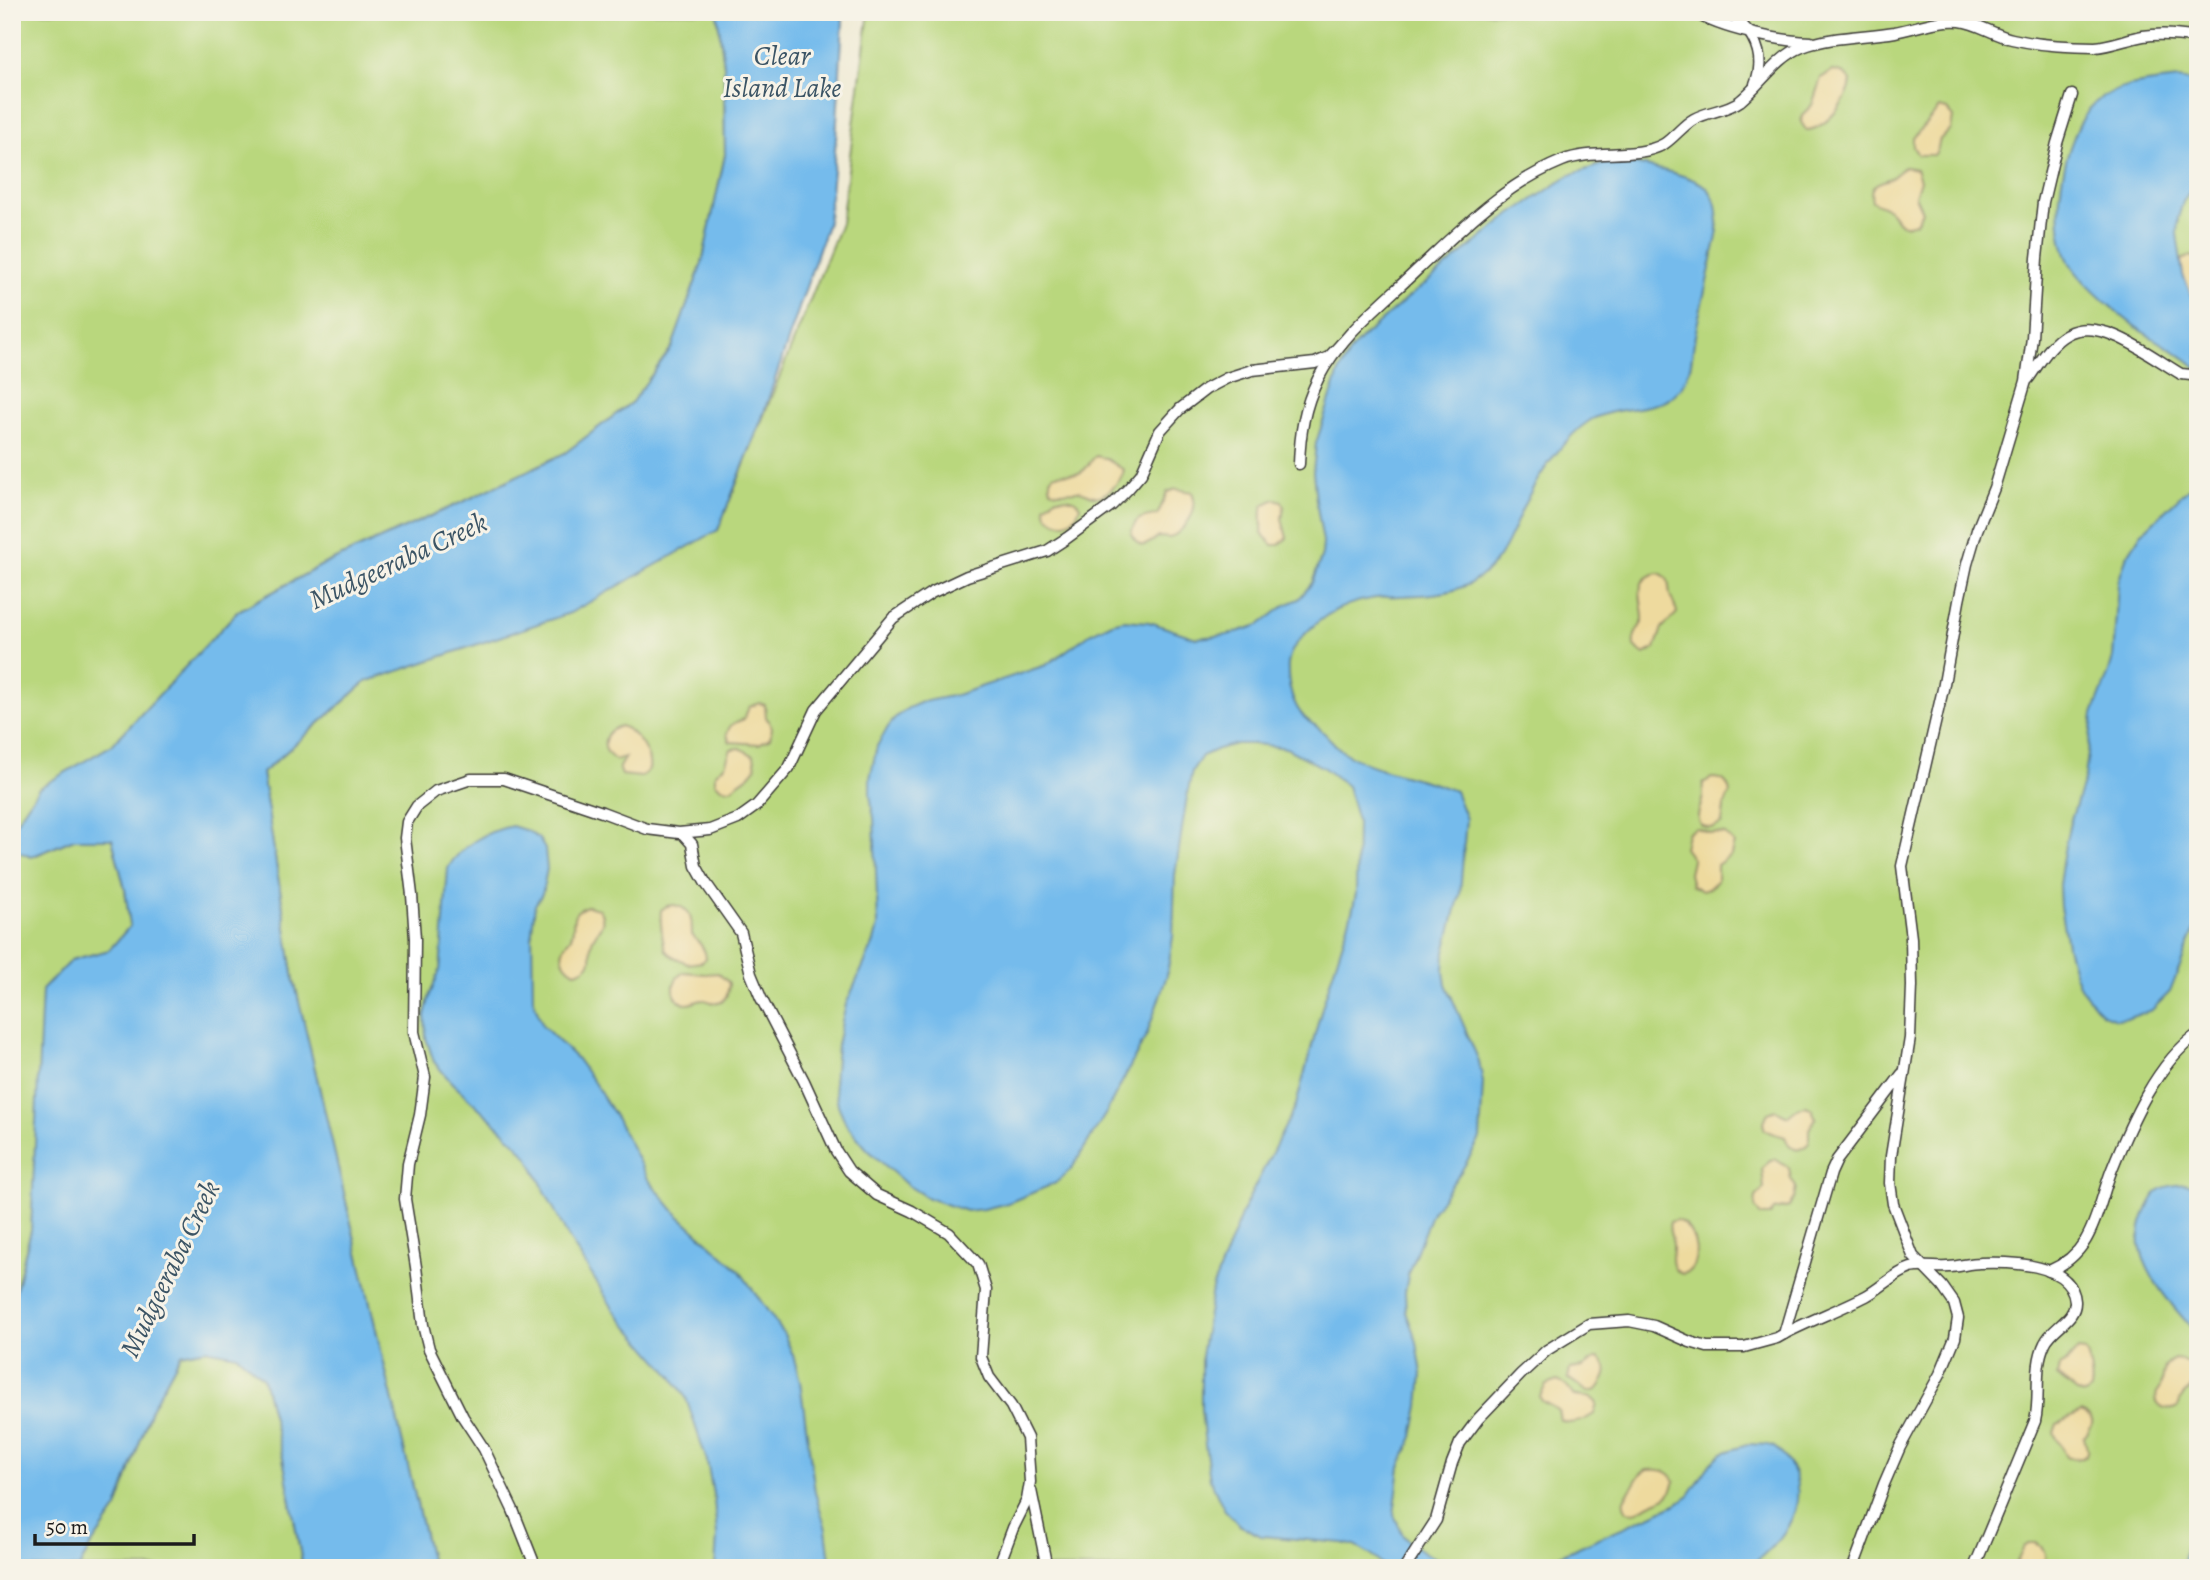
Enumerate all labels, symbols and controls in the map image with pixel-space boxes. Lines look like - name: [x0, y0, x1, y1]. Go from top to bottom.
- water label: Clear Island Lake: [723, 37, 841, 107]
- water label: Mudgeeraba Creek: [303, 503, 493, 619]
- water label: Mudgeeraba Creek: [111, 1174, 229, 1364]
- scale bar: [35, 1503, 194, 1547]
- text: 50 m: [46, 1513, 88, 1541]

